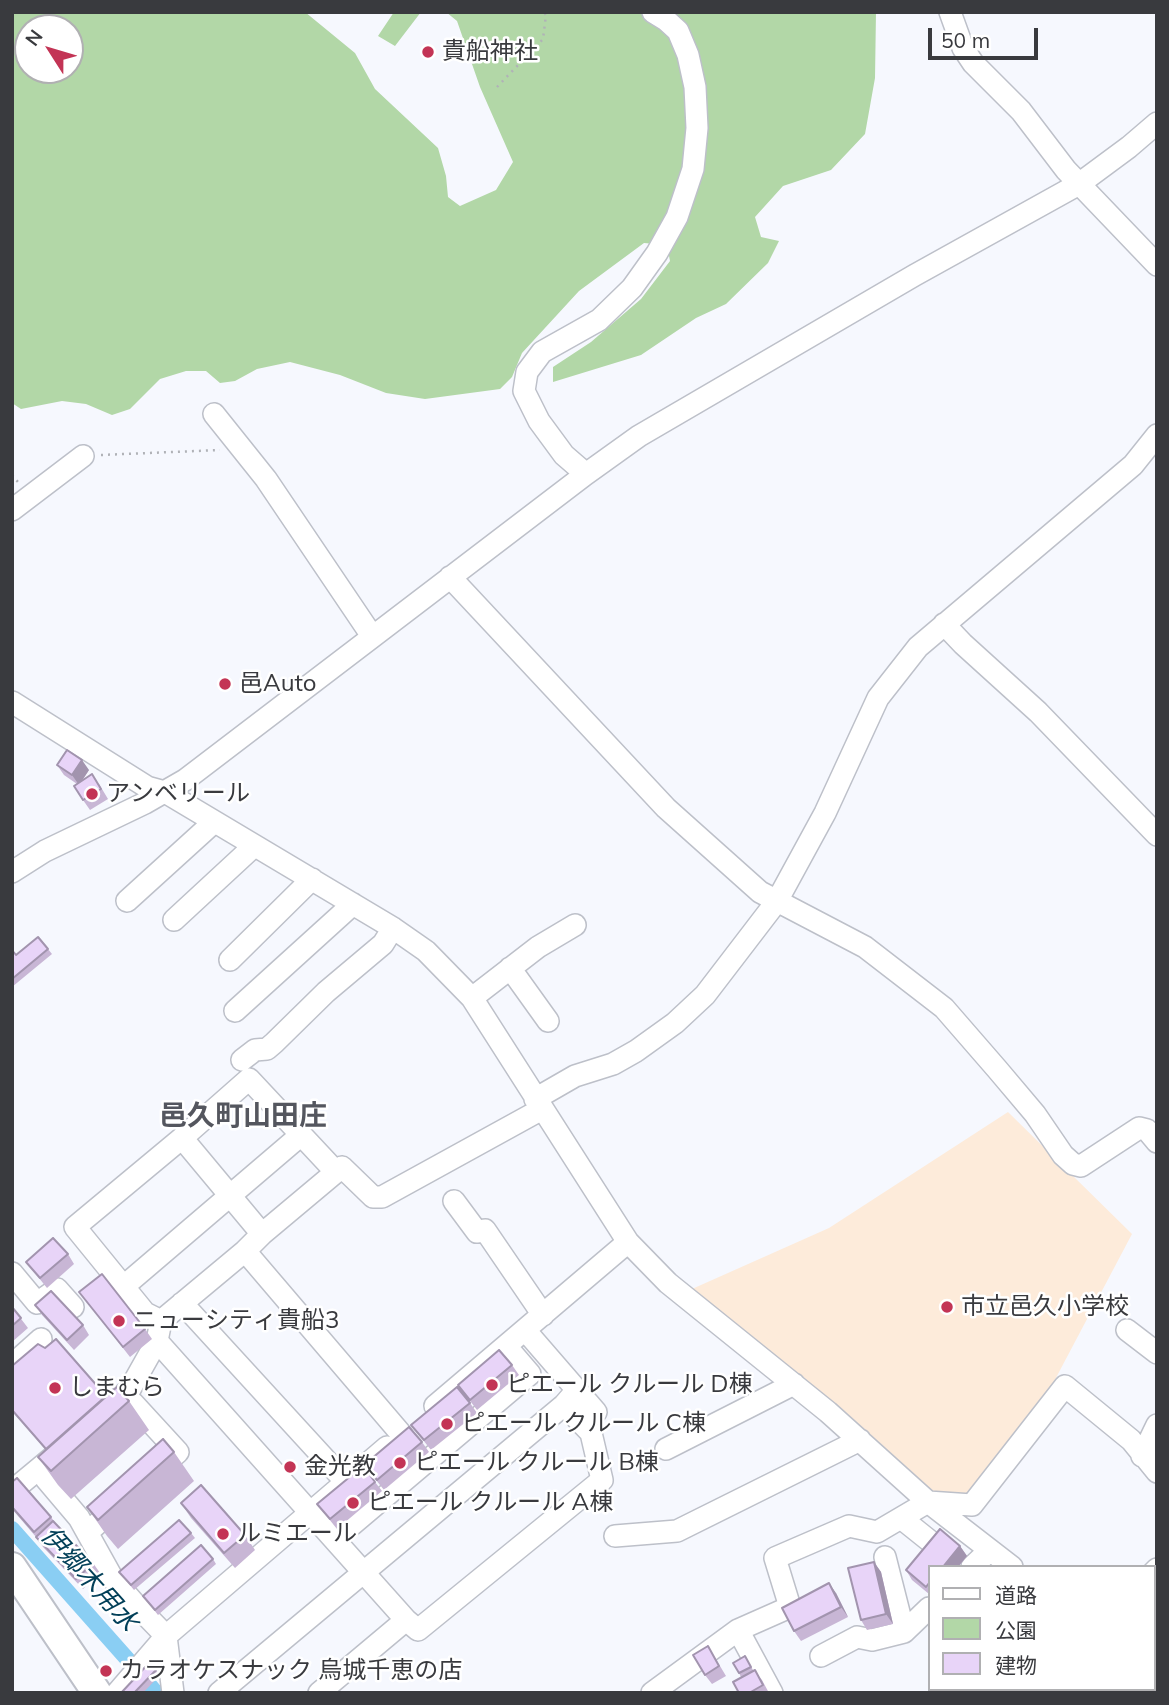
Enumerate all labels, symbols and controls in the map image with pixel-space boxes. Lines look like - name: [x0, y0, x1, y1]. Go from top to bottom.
- north arrow: [14, 14, 84, 84]
- scale bar: [931, 14, 1041, 58]
- text: N: [20, 25, 48, 51]
- text: 50 m: [941, 27, 990, 53]
- place label: 貴船神社: [442, 38, 538, 66]
- marker: 貴船神社: [420, 44, 436, 60]
- place label: 邑Auto: [239, 670, 316, 698]
- marker: 邑Auto: [217, 676, 233, 692]
- place label: アンベリール: [106, 780, 250, 808]
- marker: アンベリール: [84, 786, 100, 802]
- district label: 邑久町山田庄: [159, 1100, 327, 1134]
- place label: 市立邑久小学校: [961, 1293, 1129, 1321]
- marker: 市立邑久小学校: [939, 1299, 955, 1315]
- place label: ニューシティ貴船3: [133, 1307, 339, 1335]
- marker: ニューシティ貴船3: [111, 1313, 127, 1329]
- place label: ピエール クルール D棟: [506, 1371, 752, 1399]
- place label: しまむら: [69, 1374, 165, 1402]
- marker: ピエール クルール D棟: [484, 1377, 500, 1393]
- marker: しまむら: [47, 1380, 63, 1396]
- place label: ピエール クルール C棟: [461, 1410, 706, 1438]
- marker: ピエール クルール C棟: [439, 1416, 455, 1432]
- place label: ピエール クルール B棟: [414, 1449, 659, 1477]
- place label: 金光教: [304, 1453, 376, 1481]
- marker: ピエール クルール B棟: [392, 1455, 408, 1471]
- marker: 金光教: [282, 1459, 298, 1475]
- place label: ピエール クルール A棟: [367, 1489, 613, 1517]
- marker: ピエール クルール A棟: [345, 1495, 361, 1511]
- water label: 伊郷木用水: [34, 1520, 144, 1638]
- place label: ルミエール: [237, 1520, 357, 1548]
- marker: ルミエール: [215, 1526, 231, 1542]
- legend: [928, 1565, 1155, 1691]
- text: 道路: [995, 1582, 1037, 1608]
- text: 公園: [995, 1617, 1037, 1643]
- text: 建物: [995, 1652, 1037, 1678]
- place label: カラオケスナック 烏城千恵の店: [120, 1657, 462, 1685]
- marker: カラオケスナック 烏城千恵の店: [98, 1663, 114, 1679]

